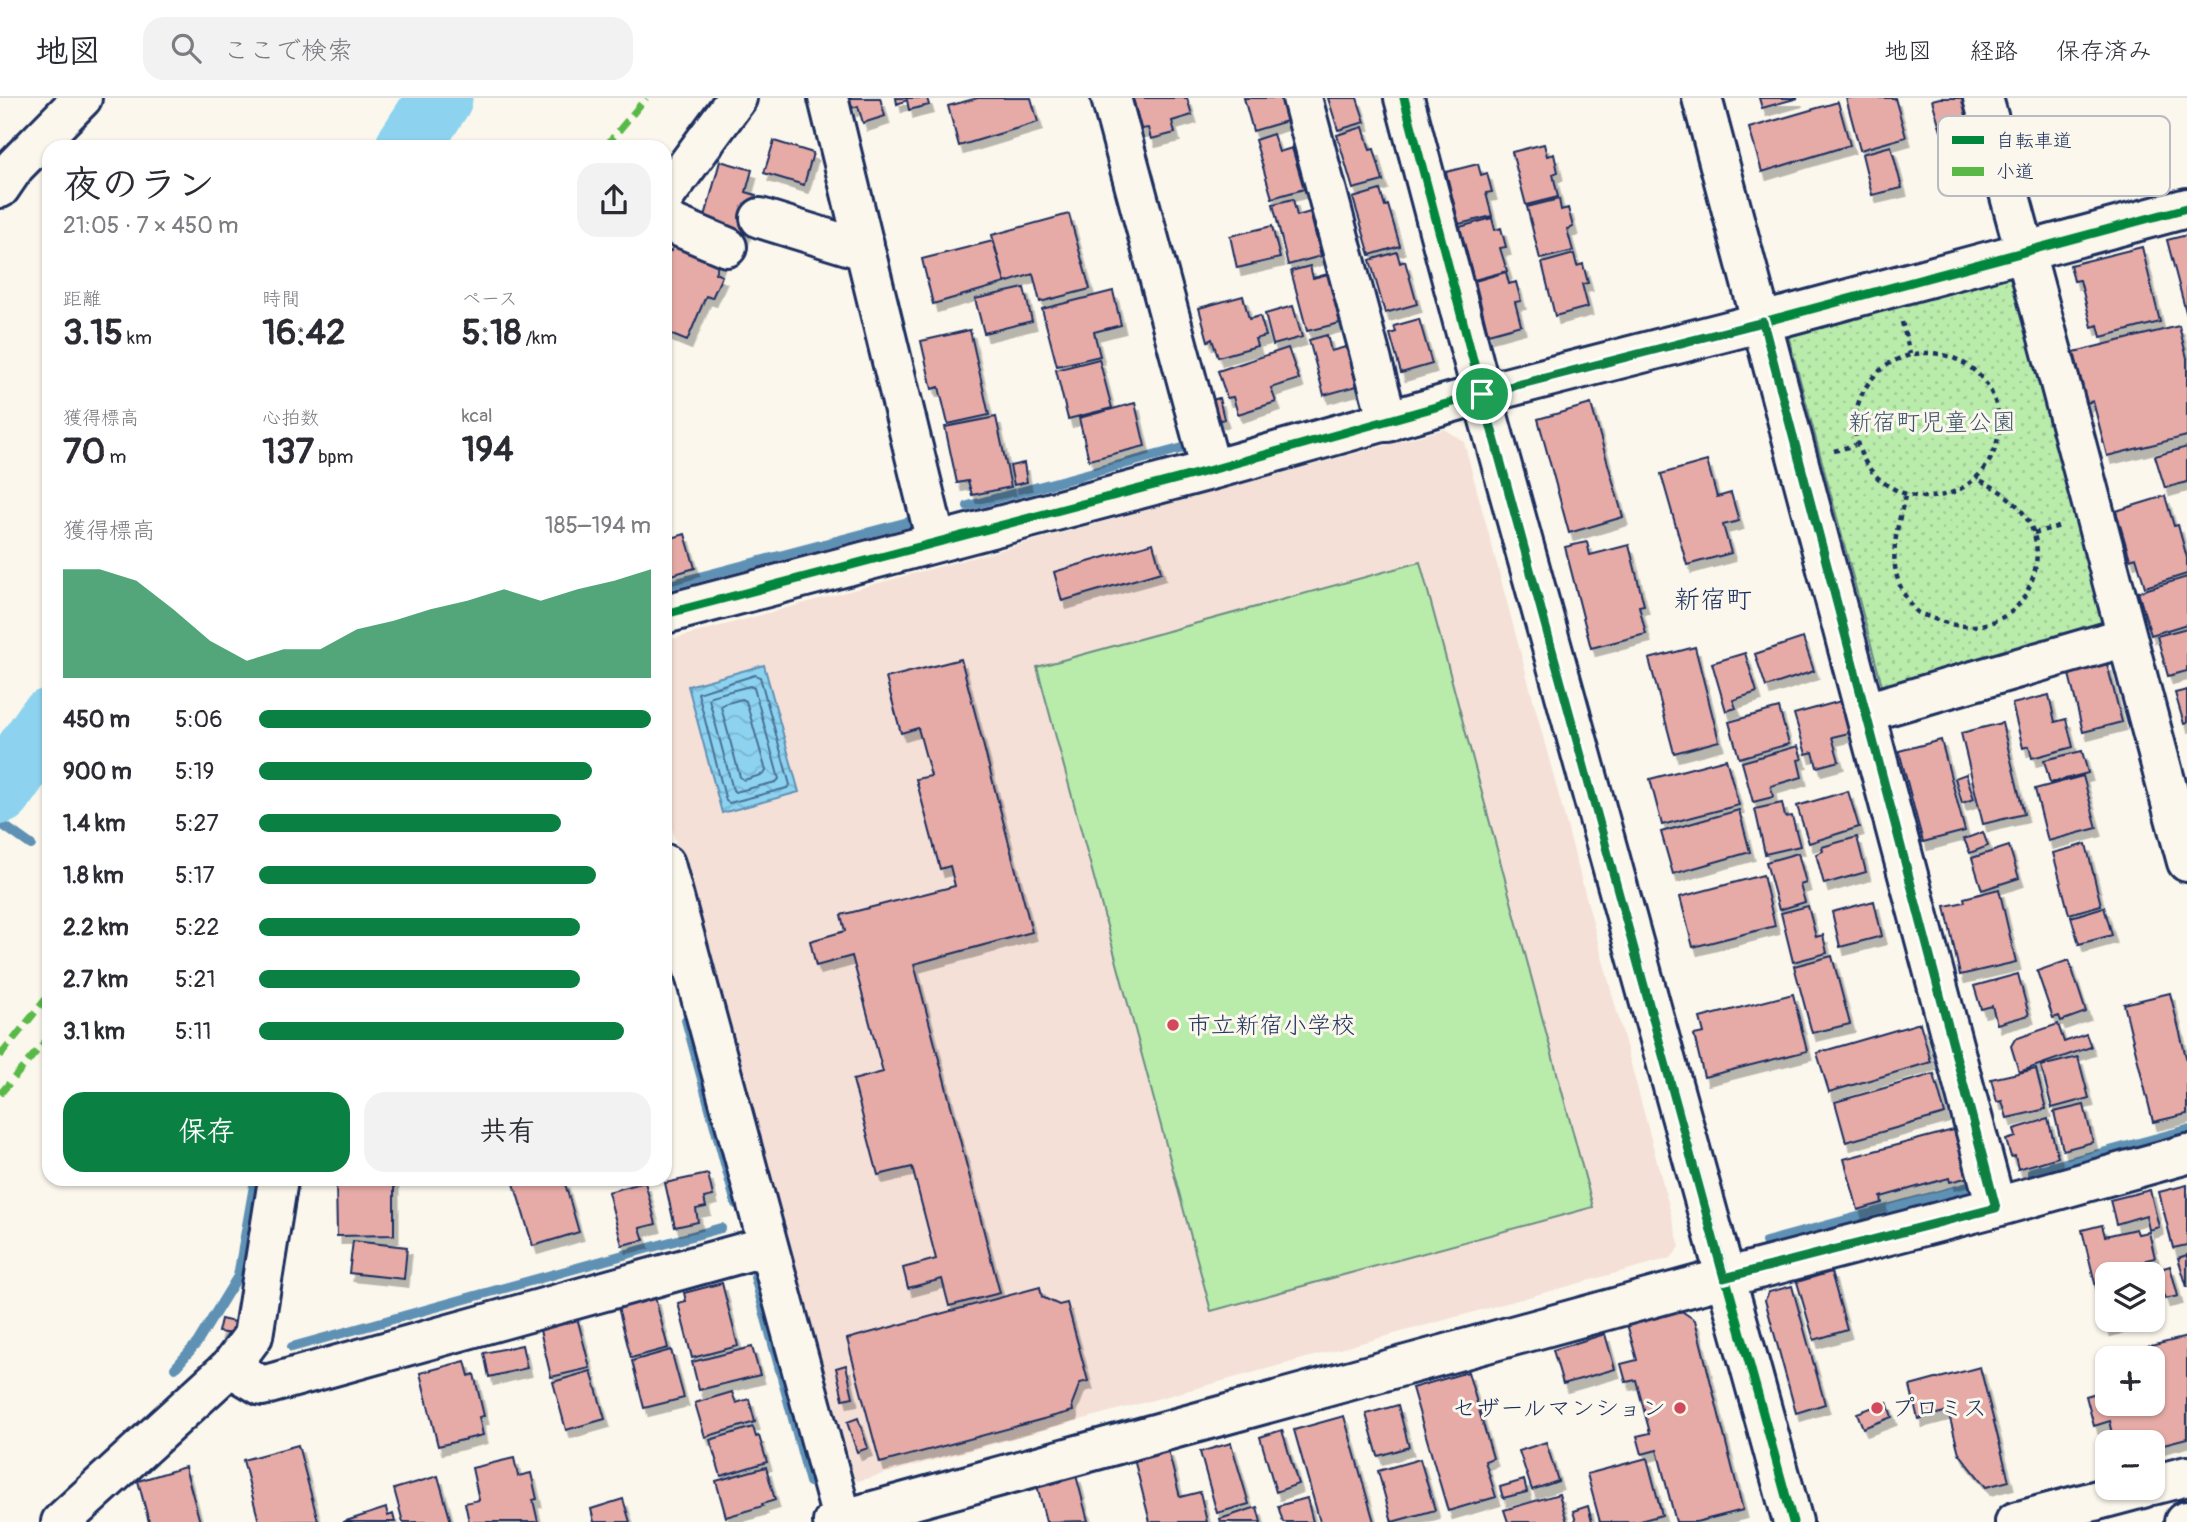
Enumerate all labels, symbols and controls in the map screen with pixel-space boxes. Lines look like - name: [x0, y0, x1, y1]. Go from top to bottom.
- search box: [143, 17, 633, 80]
- icon: search: [167, 29, 205, 67]
- text: 地図: [35, 31, 101, 72]
- text: ここで検索: [223, 35, 353, 67]
- text: 地図: [1884, 37, 1932, 66]
- text: 経路: [1970, 37, 2018, 66]
- text: 保存済み: [2056, 37, 2152, 66]
- legend: [1938, 116, 2170, 196]
- text: 自転車道: [1996, 129, 2072, 153]
- text: 小道: [1996, 160, 2034, 184]
- text: 夜のラン: [63, 161, 215, 209]
- button: share: [577, 163, 651, 237]
- text: 21:05 · 7 × 450 m: [63, 211, 238, 240]
- text: 距離: [63, 287, 101, 311]
- text: 時間: [262, 287, 300, 311]
- text: ペース: [462, 287, 518, 311]
- text: 3.15: [63, 311, 123, 355]
- text: 16:42: [262, 311, 346, 355]
- text: 5:18: [462, 311, 521, 355]
- text: km: [123, 326, 152, 350]
- text: /km: [521, 326, 557, 350]
- pin: [1452, 364, 1512, 424]
- icon: arrive: [1463, 375, 1501, 413]
- text: kcal: [462, 404, 493, 428]
- text: 獲得標高: [63, 406, 139, 430]
- text: 心拍数: [262, 406, 319, 430]
- park label: 新宿町児童公園: [1848, 408, 2016, 437]
- text: 194: [462, 428, 514, 472]
- text: 70: [63, 430, 105, 474]
- text: 137: [262, 430, 314, 474]
- text: m: [105, 445, 126, 469]
- text: bpm: [314, 445, 353, 469]
- text: 185–194 m: [545, 511, 651, 540]
- text: 獲得標高: [63, 516, 155, 545]
- district label: 新宿町: [1674, 584, 1752, 616]
- text: 450 m: [63, 705, 130, 734]
- text: 5:06: [175, 705, 223, 734]
- text: 900 m: [63, 757, 132, 786]
- text: 5:19: [175, 757, 214, 786]
- text: 1.4 km: [63, 809, 125, 838]
- text: 5:27: [175, 809, 219, 838]
- text: 1.8 km: [63, 861, 124, 890]
- text: 5:17: [175, 861, 215, 890]
- text: 2.2 km: [63, 913, 129, 942]
- text: 5:22: [175, 913, 219, 942]
- text: 2.7 km: [63, 965, 128, 994]
- text: 5:21: [175, 965, 215, 994]
- place label: 市立新宿小学校: [1187, 1011, 1355, 1040]
- text: 3.1 km: [63, 1017, 125, 1046]
- text: 5:11: [175, 1017, 212, 1046]
- marker: 市立新宿小学校: [1165, 1017, 1181, 1033]
- button: 保存: [63, 1092, 350, 1172]
- button: 共有: [364, 1092, 651, 1172]
- map controls: [2095, 1262, 2165, 1500]
- button: layers: [2095, 1262, 2165, 1332]
- button: +: [2095, 1346, 2165, 1416]
- place label: セザールマンション: [1452, 1394, 1666, 1423]
- place label: プロミス: [1891, 1394, 1987, 1423]
- marker: セザールマンション: [1672, 1400, 1688, 1416]
- marker: プロミス: [1869, 1400, 1885, 1416]
- button: −: [2095, 1430, 2165, 1500]

